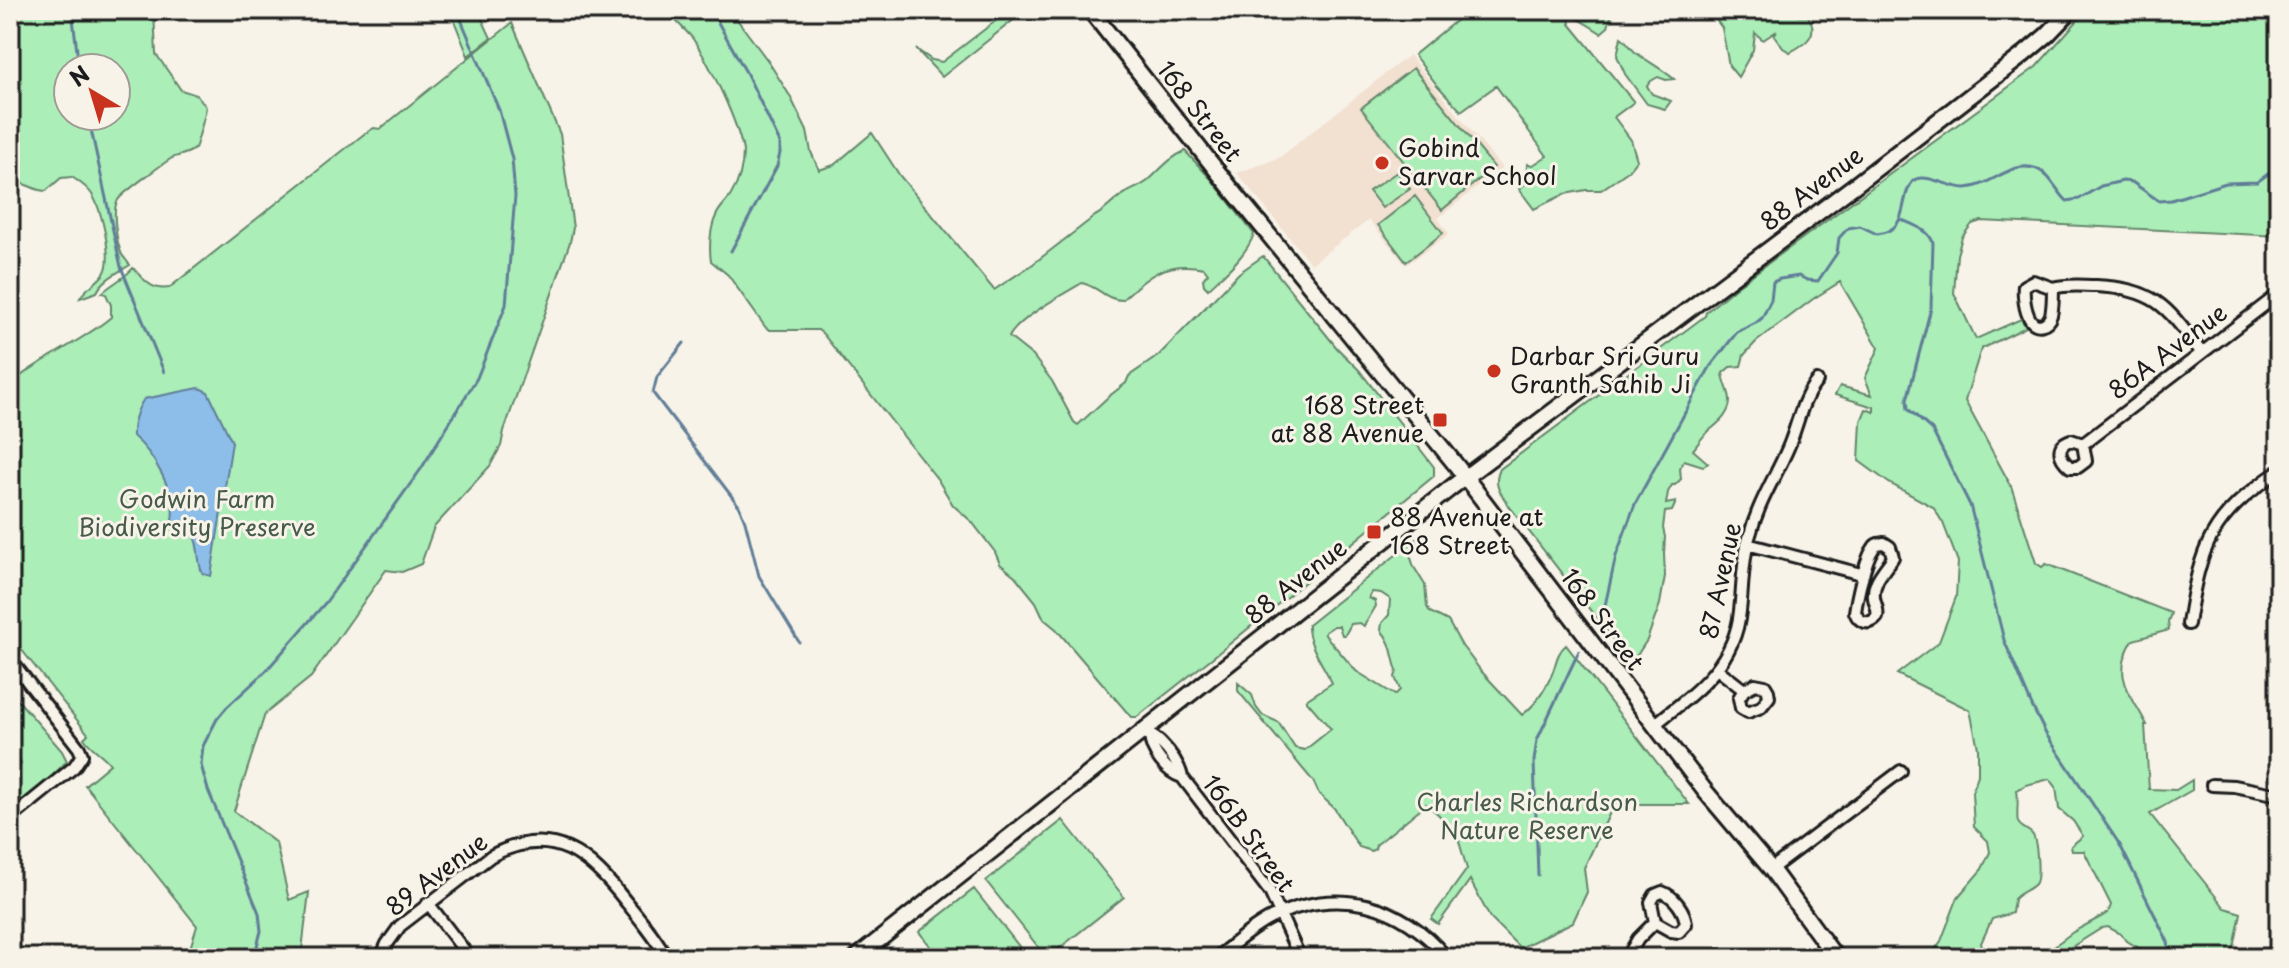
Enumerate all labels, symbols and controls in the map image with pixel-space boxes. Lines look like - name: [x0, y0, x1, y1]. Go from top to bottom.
- north arrow: [52, 52, 132, 132]
- street label: 168 Street: [1150, 53, 1252, 169]
- text: N: [62, 57, 96, 93]
- place label: Gobind Sarvar School: [1398, 129, 1557, 193]
- street label: 88 Avenue: [1752, 137, 1870, 238]
- marker: Gobind Sarvar School: [1373, 154, 1391, 172]
- street label: 86A Avenue: [2100, 294, 2234, 407]
- place label: Darbar Sri Guru Granth Sahib Ji: [1510, 337, 1699, 401]
- marker: Darbar Sri Guru Granth Sahib Ji: [1485, 362, 1503, 380]
- place label: 168 Street at 88 Avenue: [1271, 386, 1424, 450]
- marker: 168 Street at 88 Avenue: [1431, 411, 1449, 429]
- park label: Godwin Farm Biodiversity Preserve: [78, 480, 316, 544]
- place label: 88 Avenue at 168 Street: [1390, 498, 1543, 562]
- street label: 87 Avenue: [1689, 519, 1749, 642]
- marker: 88 Avenue at 168 Street: [1365, 523, 1383, 541]
- street label: 88 Avenue: [1236, 529, 1354, 632]
- street label: 168 Street: [1553, 560, 1654, 678]
- street label: 166B Street: [1195, 767, 1305, 899]
- park label: Charles Richardson Nature Reserve: [1416, 783, 1638, 847]
- street label: 89 Avenue: [377, 823, 494, 924]

